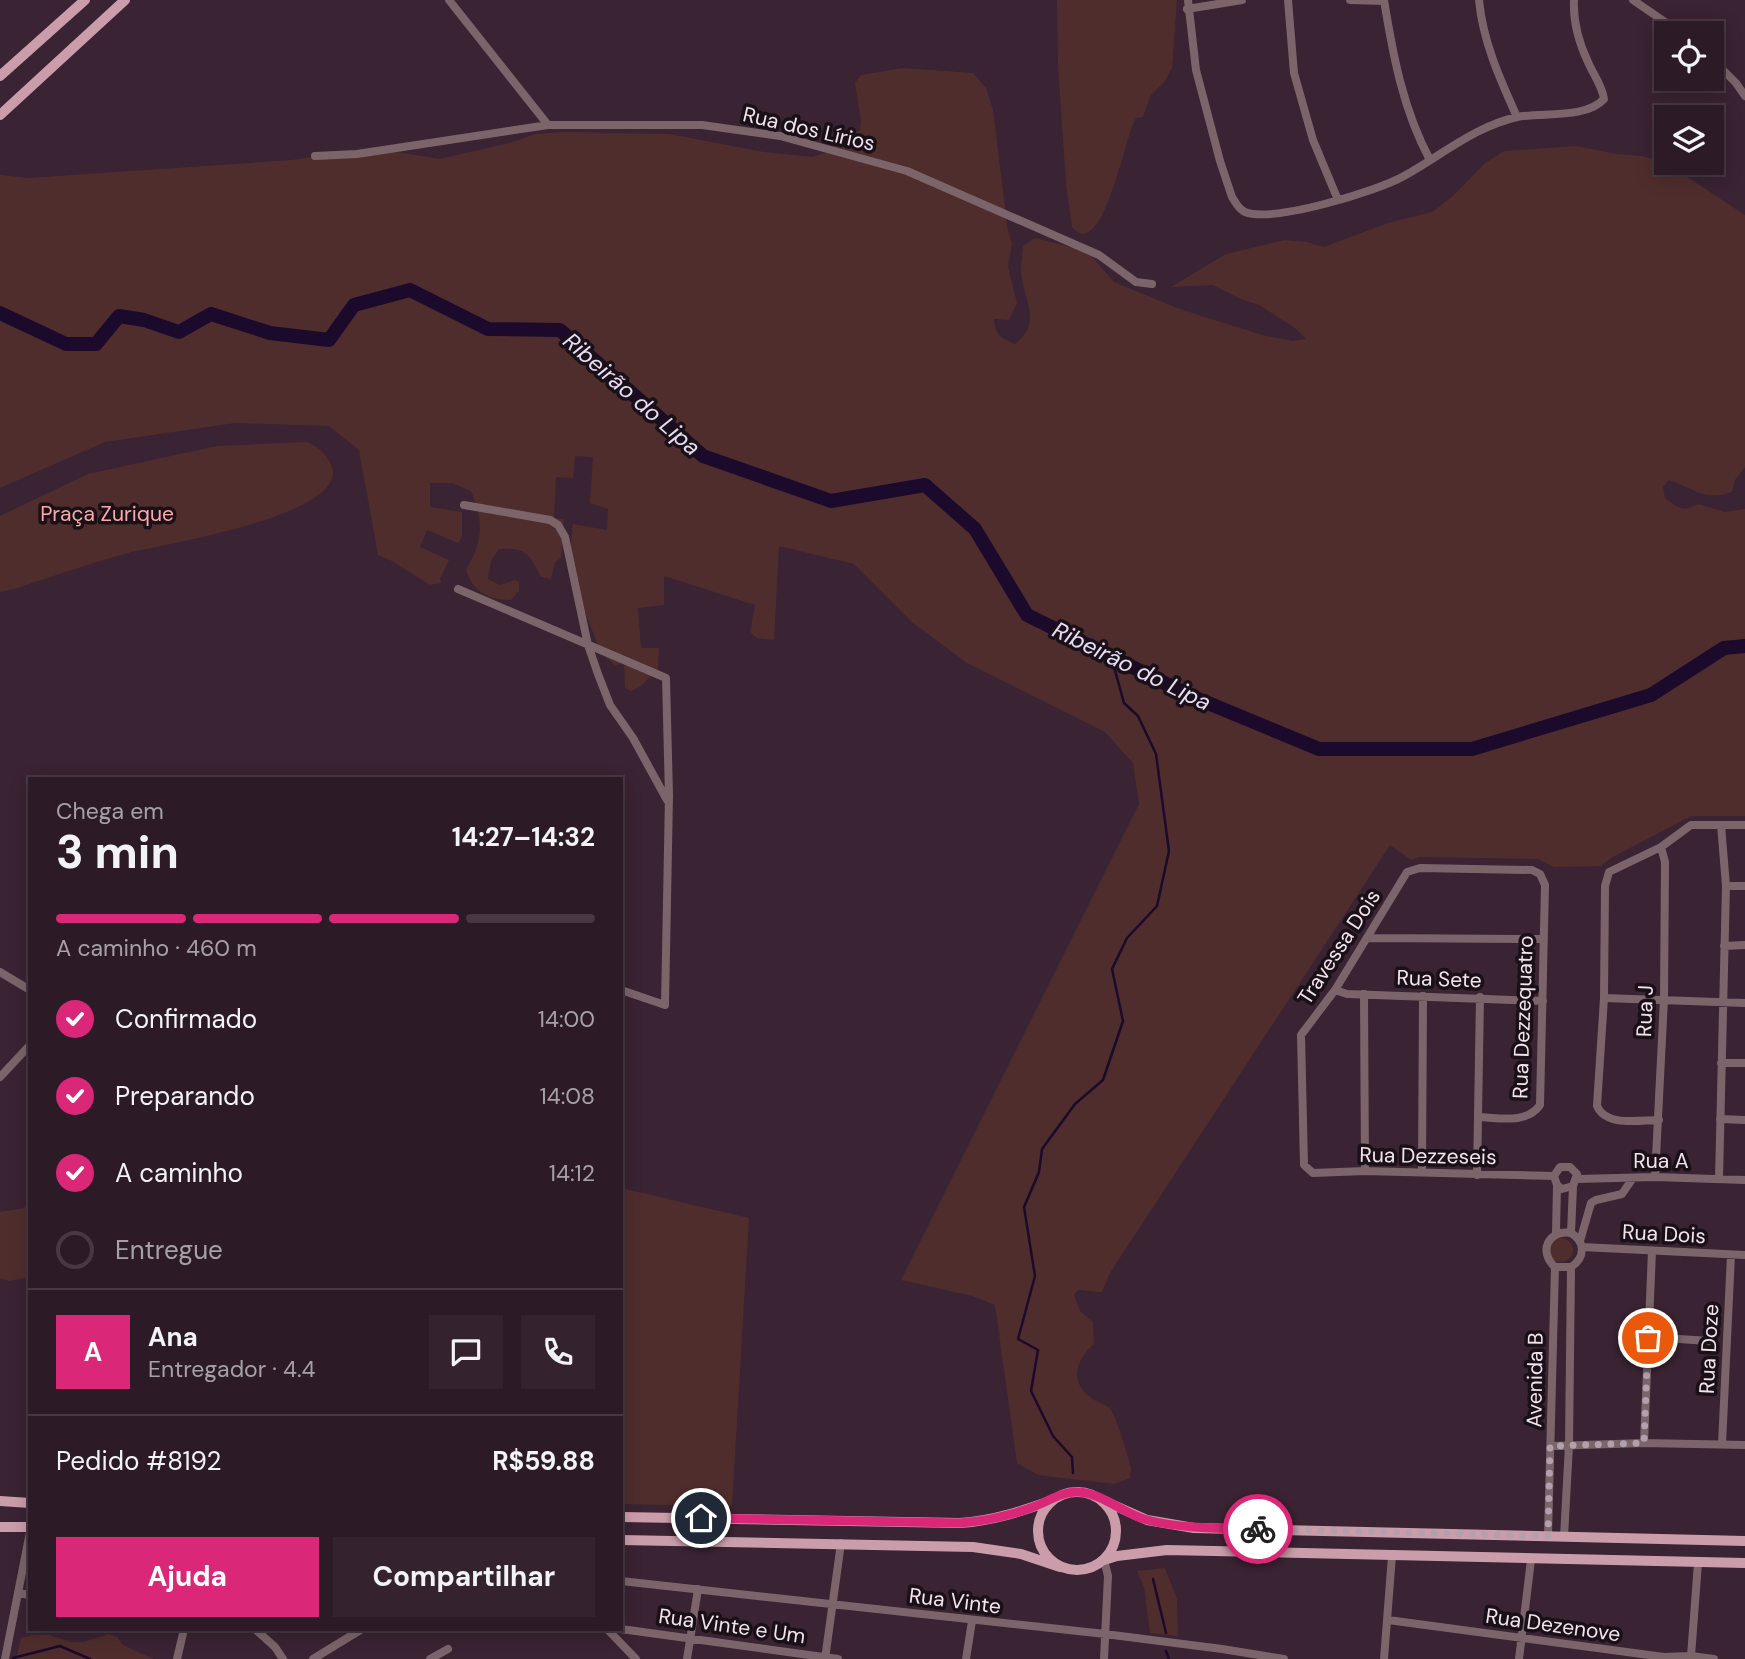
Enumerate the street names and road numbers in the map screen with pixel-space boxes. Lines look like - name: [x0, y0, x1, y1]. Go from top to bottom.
- street label: Rua dos Lírios: [740, 100, 878, 158]
- street label: Travessa Dois: [1291, 884, 1387, 1010]
- street label: Rua Dezzequatro: [1506, 935, 1540, 1099]
- street label: Rua Sete: [1396, 964, 1482, 994]
- street label: Rua J: [1630, 985, 1660, 1037]
- street label: Rua Dezzeseis: [1359, 1141, 1497, 1171]
- street label: Rua A: [1633, 1147, 1689, 1175]
- street label: Rua Dois: [1621, 1218, 1707, 1250]
- street label: Rua Doze: [1693, 1303, 1725, 1395]
- street label: Avenida B: [1520, 1332, 1550, 1428]
- street label: Rua Vinte: [907, 1581, 1003, 1621]
- street label: Rua Vinte e Um: [657, 1602, 807, 1650]
- street label: Rua Dezenove: [1484, 1602, 1622, 1648]

